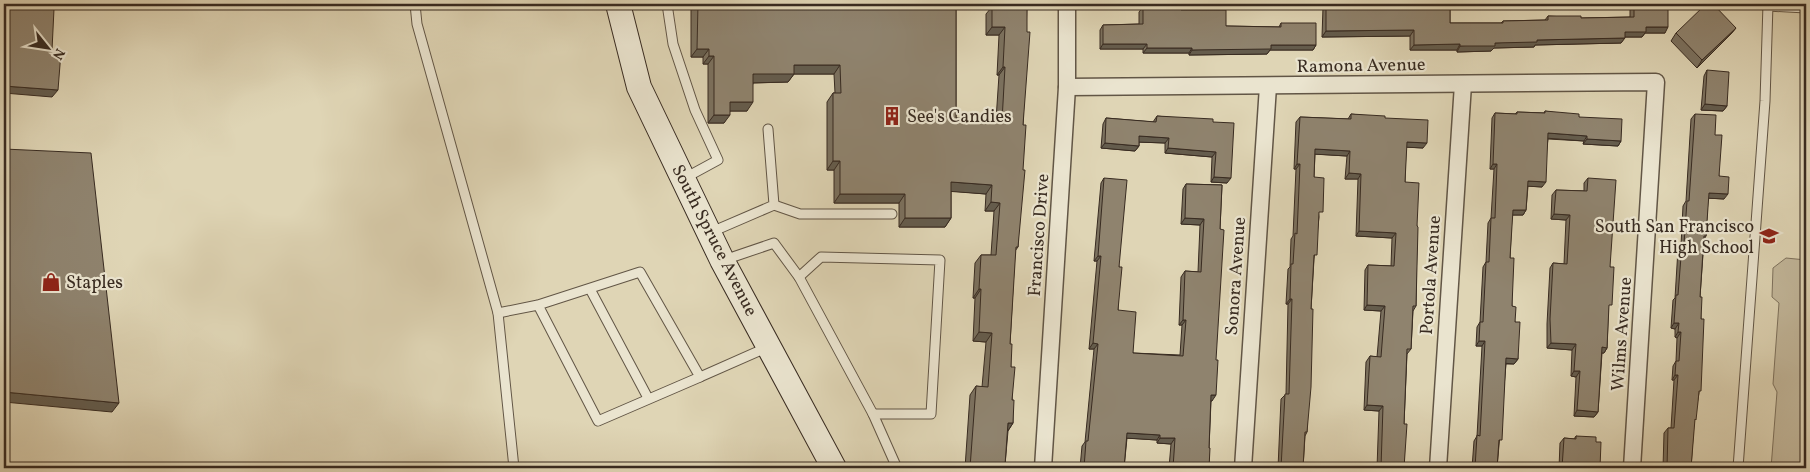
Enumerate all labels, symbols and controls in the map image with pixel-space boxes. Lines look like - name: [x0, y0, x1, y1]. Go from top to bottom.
- north arrow: [22, 22, 72, 72]
- text: N: [47, 45, 69, 63]
- street label: Ramona Avenue: [1296, 53, 1426, 80]
- building icon: See's Candies: [881, 105, 903, 127]
- place label: See's Candies: [907, 105, 1012, 130]
- street label: South Spruce Avenue: [665, 160, 763, 321]
- street label: Francisco Drive: [1023, 173, 1056, 297]
- street label: Portola Avenue: [1415, 215, 1448, 336]
- place label: South San Francisco High School: [1595, 215, 1754, 261]
- street label: Sonora Avenue: [1220, 216, 1253, 336]
- school or university icon: South San Francisco High School: [1758, 225, 1780, 247]
- shop icon: Staples: [40, 271, 62, 293]
- place label: Staples: [66, 271, 123, 296]
- street label: Wilms Avenue: [1606, 276, 1639, 392]

